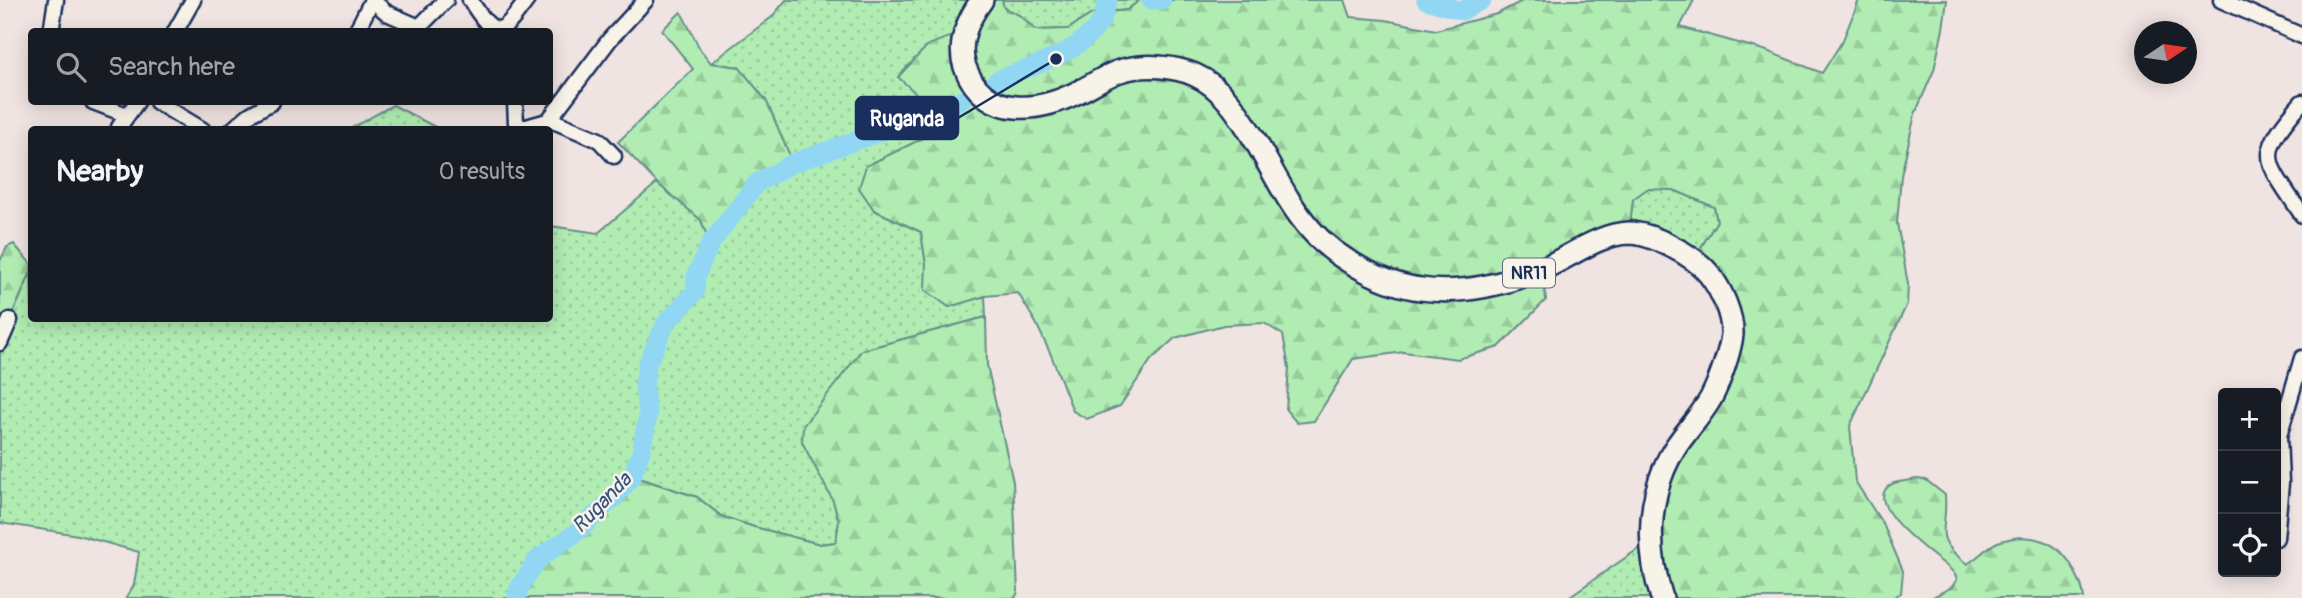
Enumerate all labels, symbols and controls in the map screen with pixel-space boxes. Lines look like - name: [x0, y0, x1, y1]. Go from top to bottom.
- north arrow: [2134, 21, 2197, 84]
- search box: [28, 28, 553, 105]
- icon: search: [52, 48, 90, 86]
- text: Search here: [108, 51, 235, 83]
- callout: Ruganda: [856, 97, 958, 139]
- text: Ruganda: [870, 106, 944, 133]
- text: Nearby: [56, 153, 143, 190]
- text: 0 results: [439, 157, 525, 186]
- road number: NR11: [1503, 258, 1555, 288]
- map controls: [2218, 388, 2281, 577]
- button: +: [2218, 388, 2281, 451]
- button: −: [2218, 451, 2281, 514]
- water label: Ruganda: [566, 466, 638, 539]
- button: locate: [2218, 514, 2281, 577]

